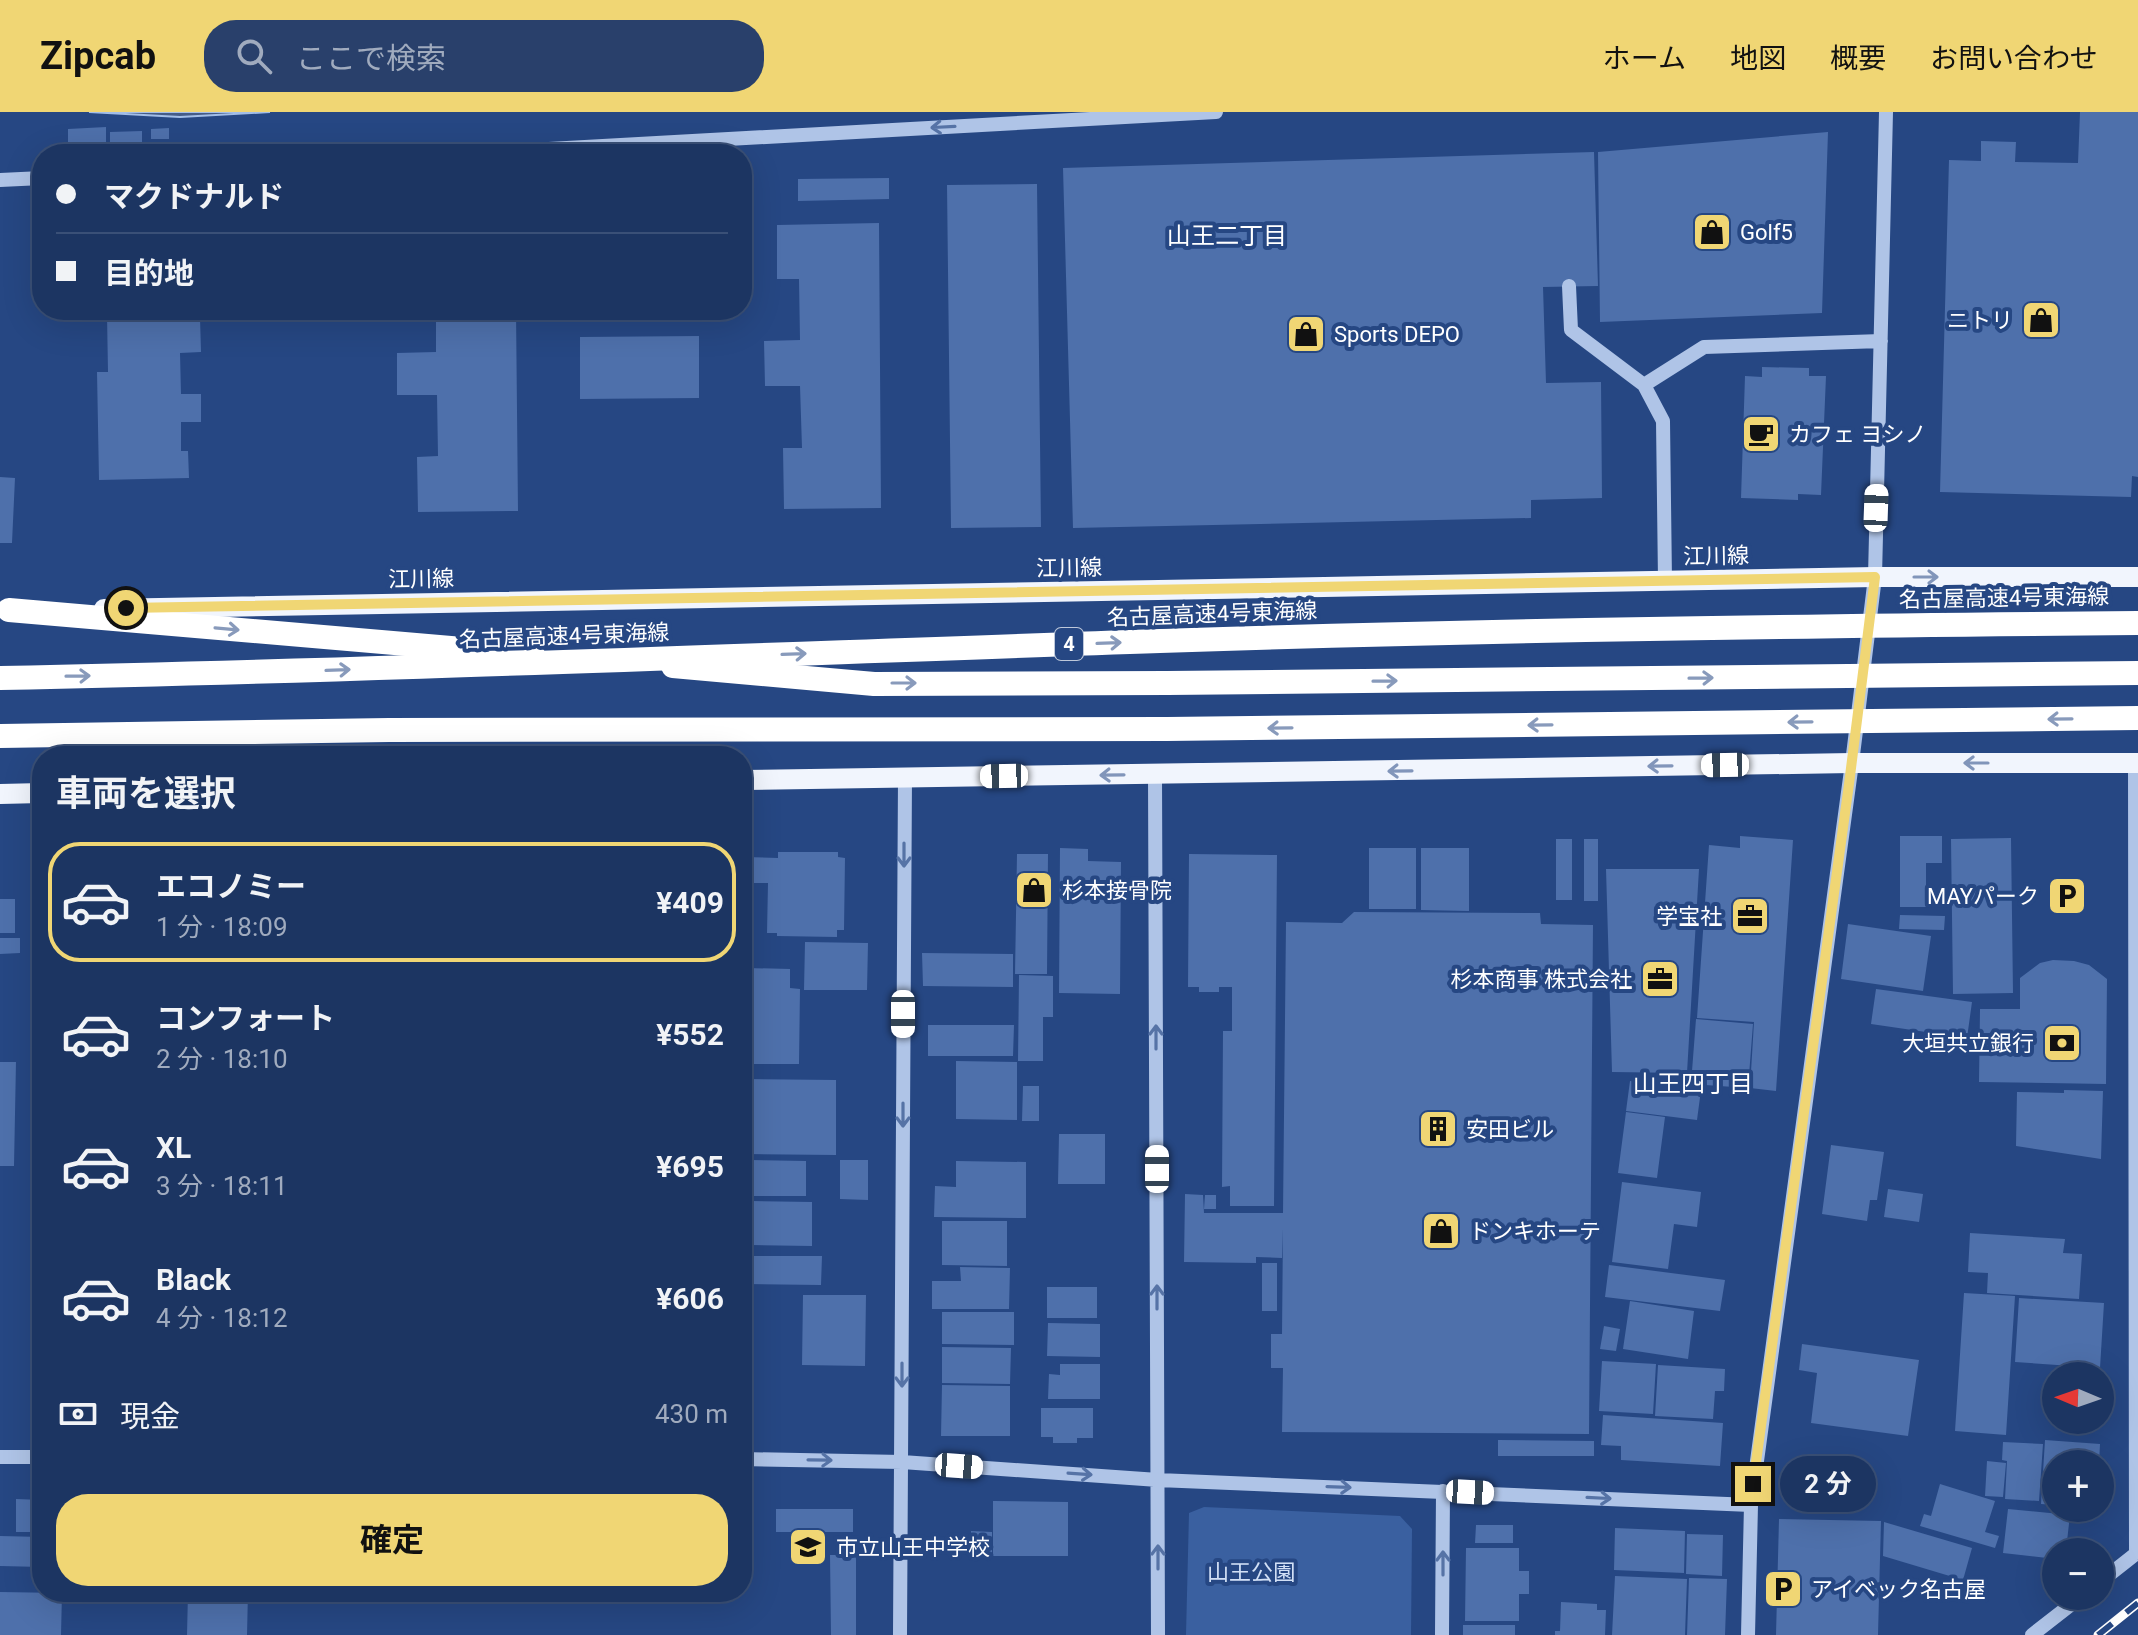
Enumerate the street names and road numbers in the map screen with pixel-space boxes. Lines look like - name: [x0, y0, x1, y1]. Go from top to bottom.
- street label: 江川線: [1683, 543, 1749, 569]
- street label: 江川線: [1036, 555, 1102, 581]
- street label: 江川線: [388, 566, 454, 592]
- street label: 名古屋高速4号東海線: [1899, 584, 2109, 612]
- street label: 名古屋高速4号東海線: [1106, 598, 1318, 630]
- street label: 名古屋高速4号東海線: [458, 620, 670, 652]
- road number: 4: [1055, 628, 1083, 660]

